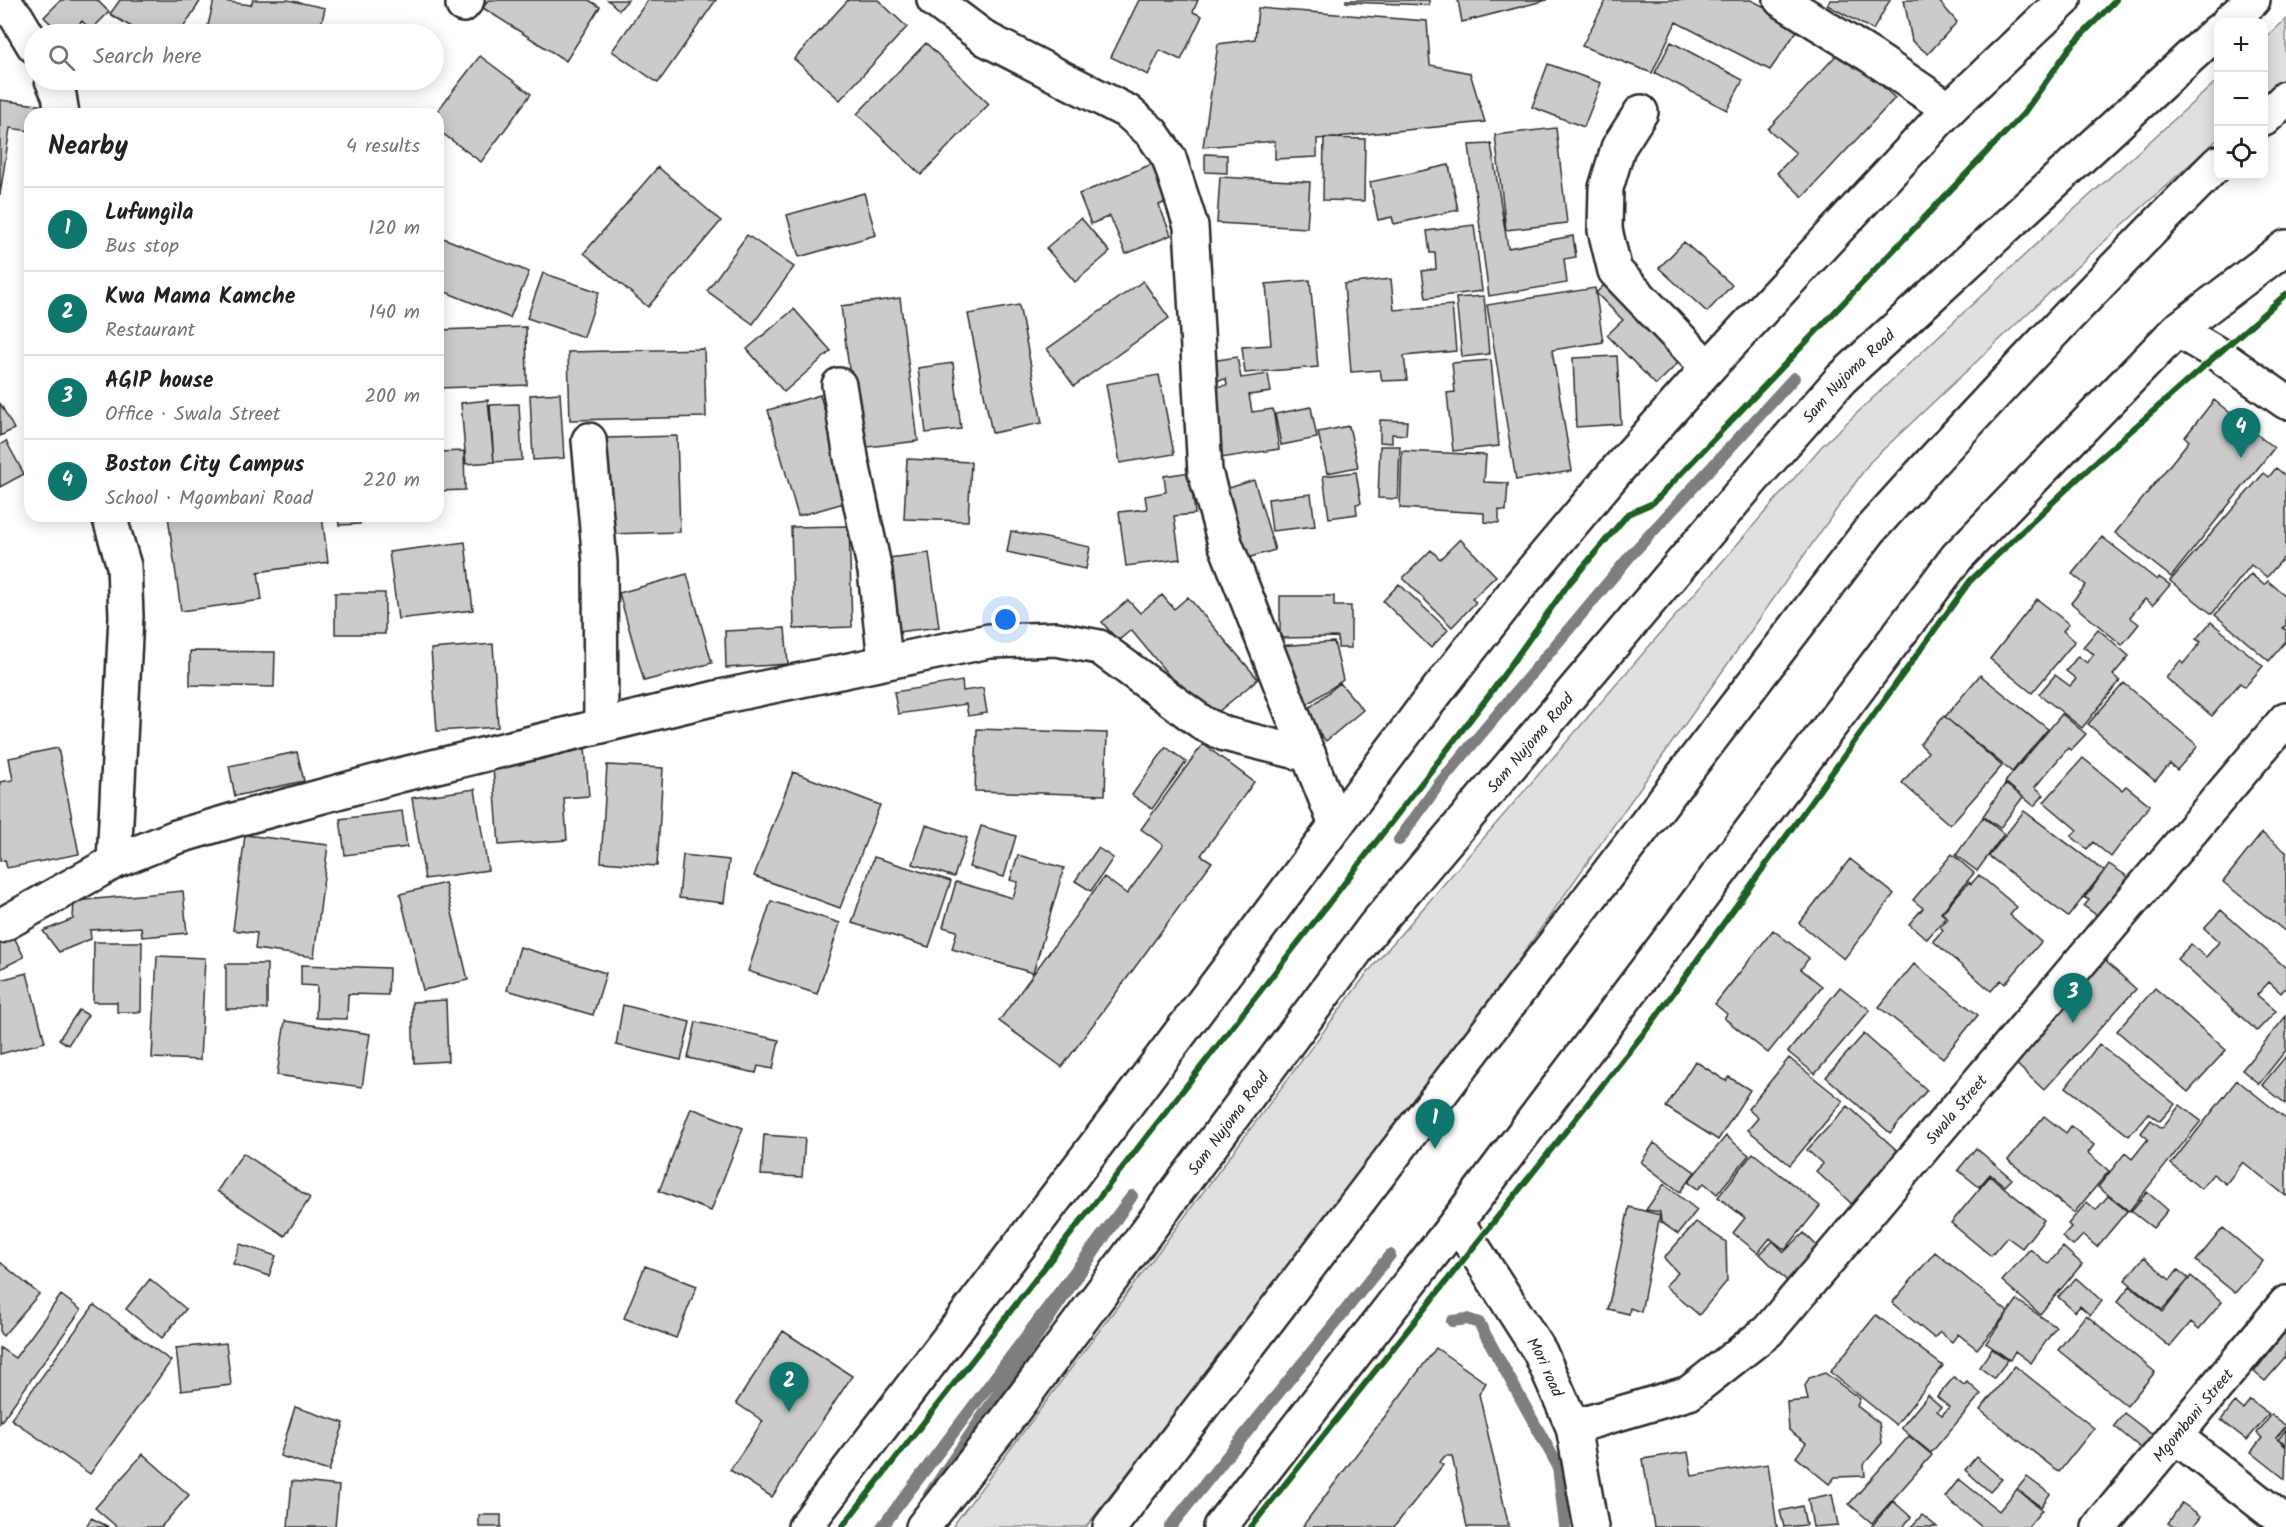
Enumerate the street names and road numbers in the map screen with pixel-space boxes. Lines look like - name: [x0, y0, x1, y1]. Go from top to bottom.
- street label: Sam Nujoma Road: [1797, 323, 1902, 429]
- street label: Sam Nujoma Road: [1481, 687, 1581, 799]
- street label: Sam Nujoma Road: [1182, 1066, 1277, 1181]
- street label: Swala Street: [1920, 1069, 1995, 1151]
- street label: Mori road: [1520, 1333, 1570, 1402]
- street label: Mgombani Street: [2147, 1363, 2241, 1468]

